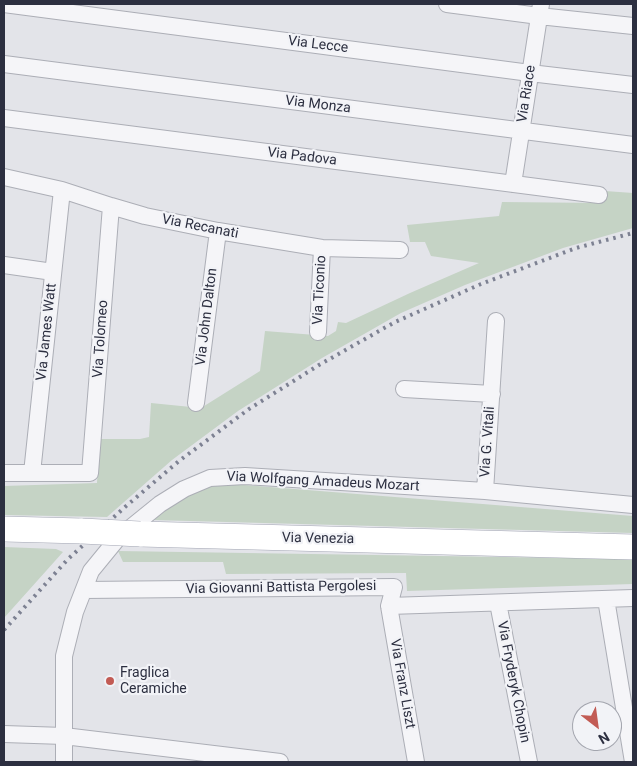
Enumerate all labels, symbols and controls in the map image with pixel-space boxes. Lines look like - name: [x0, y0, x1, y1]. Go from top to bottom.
- street label: Via Lecce: [287, 33, 349, 57]
- street label: Via Riace: [514, 64, 540, 124]
- street label: Via Monza: [284, 93, 352, 117]
- street label: Via Padova: [266, 144, 338, 170]
- street label: Via Recanati: [160, 211, 240, 243]
- street label: Via Ticonio: [310, 255, 330, 325]
- street label: Via John Dalton: [193, 267, 221, 367]
- street label: Via James Watt: [34, 282, 60, 382]
- street label: Via Tolomeo: [90, 299, 112, 379]
- street label: Via G. Vitali: [477, 406, 499, 478]
- street label: Via Wolfgang Amadeus Mozart: [226, 469, 420, 495]
- street label: Via Venezia: [282, 530, 354, 548]
- street label: Via Giovanni Battista Pergolesi: [185, 578, 377, 598]
- street label: Via Fryderyk Chopin: [493, 620, 533, 744]
- street label: Via Franz Liszt: [386, 638, 418, 730]
- place label: Fraglica Ceramiche: [120, 665, 187, 698]
- marker: Fraglica Ceramiche: [104, 675, 116, 687]
- north arrow: [572, 701, 622, 751]
- text: N: [596, 729, 612, 748]

